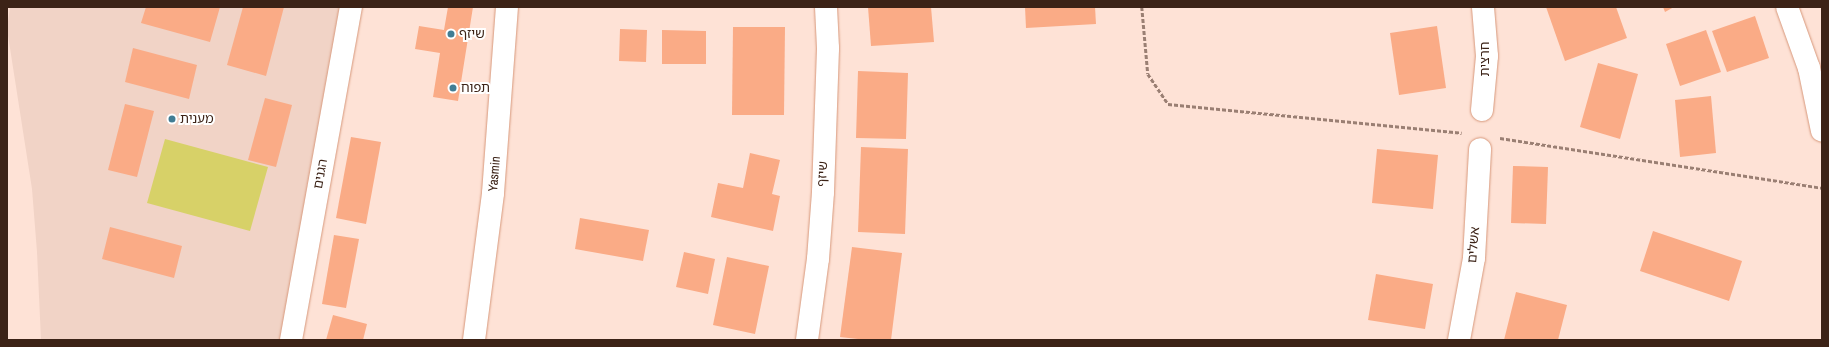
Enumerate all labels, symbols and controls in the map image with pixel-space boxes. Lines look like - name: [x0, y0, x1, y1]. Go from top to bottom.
- place label: שיזף: [459, 26, 485, 42]
- marker: שיזף: [446, 29, 456, 39]
- street label: חרצית: [1477, 42, 1493, 76]
- place label: תפוח: [461, 80, 490, 96]
- marker: תפוח: [448, 83, 458, 93]
- place label: מענית: [180, 111, 214, 127]
- marker: מענית: [167, 114, 177, 124]
- street label: Yasmin: [486, 156, 504, 192]
- street label: הגנים: [311, 158, 331, 190]
- street label: שיזף: [815, 161, 831, 187]
- street label: אשלים: [1465, 226, 1483, 264]

